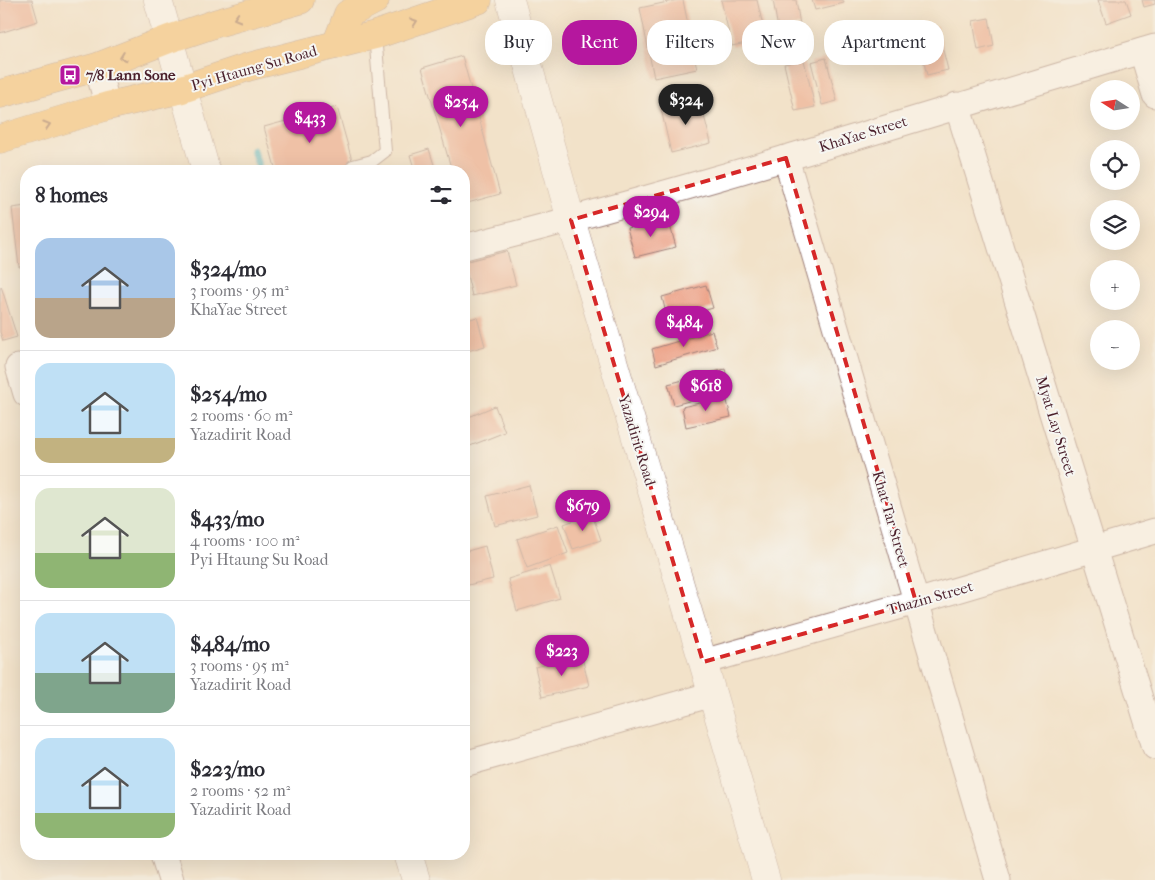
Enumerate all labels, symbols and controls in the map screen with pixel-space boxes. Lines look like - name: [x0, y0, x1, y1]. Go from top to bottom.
- one-way arrow: [233, 12, 241, 22]
- one-way arrow: [409, 18, 417, 28]
- chip: Buy: [485, 20, 552, 65]
- chip: Rent: [562, 20, 637, 65]
- chip: Filters: [647, 20, 732, 65]
- chip: New: [742, 20, 814, 65]
- chip: Apartment: [824, 20, 944, 65]
- street label: Pyi Htaung Su Road: [189, 41, 320, 95]
- one-way arrow: [120, 51, 128, 61]
- bus stop icon: 7/8 Lann Sone: [58, 63, 82, 87]
- place label: 7/8 Lann Sone: [85, 66, 176, 84]
- north arrow: [1090, 80, 1140, 130]
- map controls: [1090, 80, 1140, 370]
- pin: $324: [656, 84, 716, 126]
- pin: $254: [431, 86, 491, 128]
- text: $324: [669, 90, 703, 109]
- text: $254: [444, 92, 478, 111]
- pin: $433: [280, 102, 340, 144]
- text: $433: [294, 108, 326, 127]
- street label: KhaYae Street: [817, 112, 910, 156]
- one-way arrow: [42, 120, 50, 130]
- button: locate: [1090, 140, 1140, 190]
- icon: filters: [427, 181, 455, 209]
- text: 8 homes: [35, 183, 108, 207]
- pin: $294: [621, 196, 681, 238]
- button: layers: [1090, 200, 1140, 250]
- text: $294: [634, 202, 668, 221]
- text: $324/mo: [190, 257, 267, 281]
- icon: home: [75, 258, 135, 318]
- button: +: [1090, 260, 1140, 310]
- text: 3 rooms · 95 m²: [190, 281, 289, 300]
- text: KhaYae Street: [190, 300, 287, 319]
- pin: $484: [654, 306, 714, 348]
- text: $484: [666, 312, 702, 331]
- button: −: [1090, 320, 1140, 370]
- pin: $618: [676, 370, 736, 412]
- street label: Myat Lay Street: [1032, 374, 1080, 479]
- text: $618: [690, 376, 722, 395]
- text: $254/mo: [190, 382, 267, 406]
- icon: home: [75, 383, 135, 443]
- street label: Yazadirit Road: [614, 391, 660, 489]
- text: 2 rooms · 60 m²: [190, 406, 293, 425]
- text: Yazadirit Road: [190, 425, 291, 444]
- street label: Khat Tar Street: [869, 469, 914, 570]
- pin: $679: [553, 490, 613, 532]
- text: $679: [566, 496, 600, 515]
- text: $433/mo: [190, 507, 264, 531]
- icon: home: [75, 508, 135, 568]
- text: 4 rooms · 100 m²: [190, 531, 300, 550]
- text: Pyi Htaung Su Road: [190, 550, 328, 569]
- street label: Thazin Street: [885, 577, 976, 619]
- text: $484/mo: [190, 632, 270, 656]
- icon: home: [75, 633, 135, 693]
- pin: $223: [532, 634, 592, 677]
- text: $223: [546, 641, 578, 660]
- text: 3 rooms · 95 m²: [190, 656, 289, 675]
- text: Yazadirit Road: [190, 675, 291, 694]
- text: $223/mo: [190, 757, 265, 781]
- icon: home: [75, 758, 135, 818]
- text: 2 rooms · 52 m²: [190, 781, 290, 800]
- text: Yazadirit Road: [190, 800, 291, 819]

